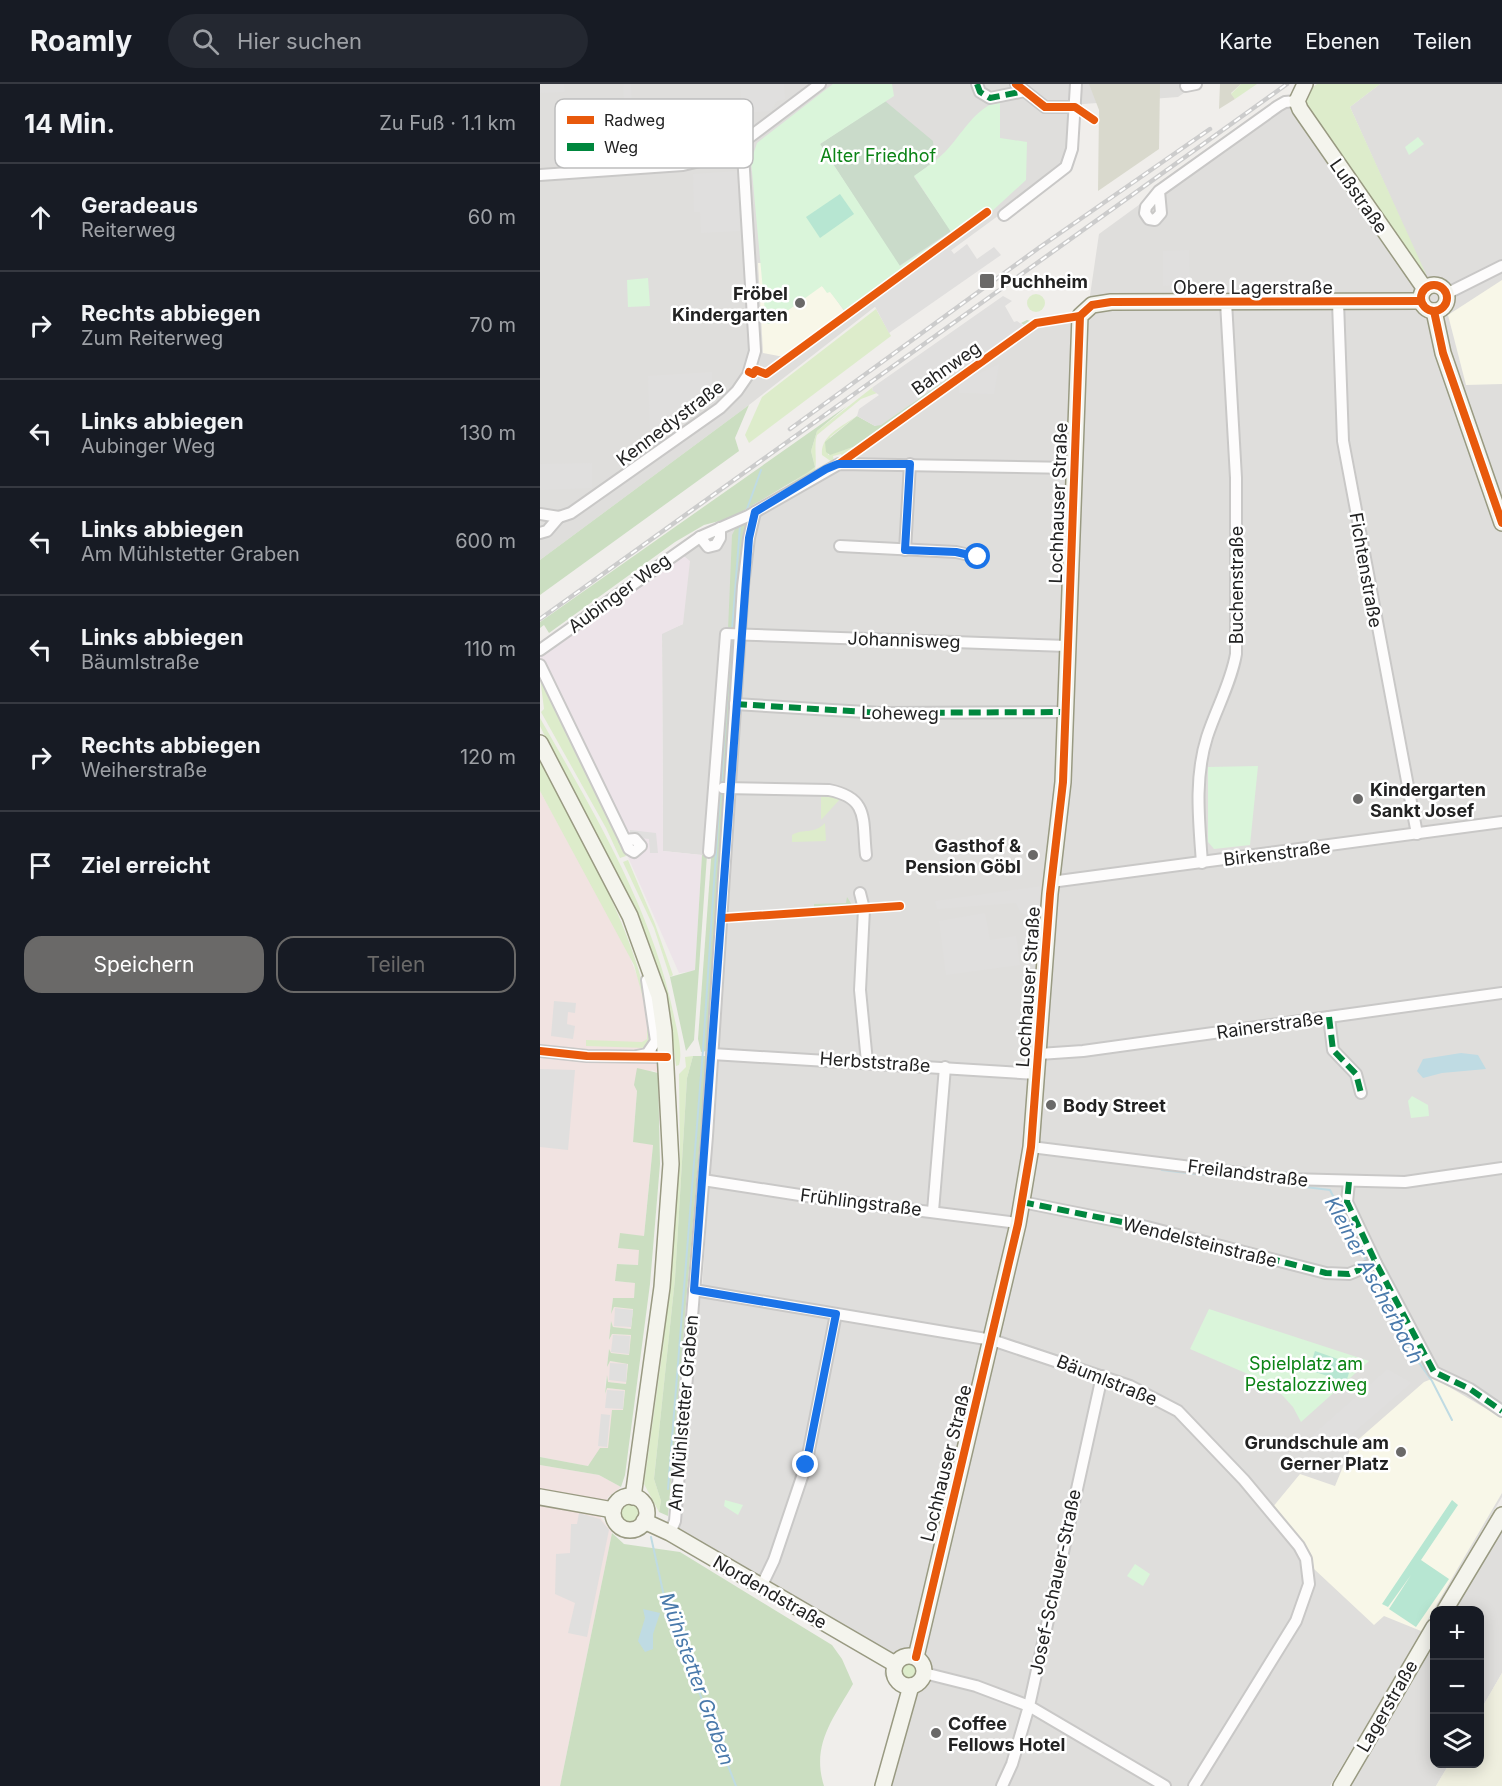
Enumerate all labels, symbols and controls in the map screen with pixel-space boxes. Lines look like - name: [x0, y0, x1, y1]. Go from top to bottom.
- search box: [168, 14, 588, 68]
- text: Roamly: [30, 24, 132, 58]
- icon: search: [189, 25, 222, 58]
- text: Hier suchen: [237, 28, 362, 54]
- text: Karte: [1219, 29, 1272, 54]
- text: Ebenen: [1305, 29, 1380, 54]
- text: Teilen: [1413, 29, 1472, 54]
- legend: [555, 99, 753, 168]
- text: 14 Min.: [24, 108, 115, 139]
- text: Radweg: [604, 110, 665, 130]
- text: Zu Fuß · 1.1 km: [379, 111, 516, 135]
- text: Weg: [604, 137, 638, 157]
- park label: Alter Friedhof: [820, 145, 936, 166]
- street label: Lußstraße: [1326, 155, 1392, 237]
- text: Geradeaus: [81, 192, 198, 218]
- icon: ahead: [24, 201, 57, 234]
- text: 60 m: [468, 205, 516, 229]
- text: Reiterweg: [81, 218, 176, 242]
- place label: Puchheim: [1000, 271, 1088, 292]
- marker: Puchheim: [978, 272, 996, 290]
- street label: Obere Lagerstraße: [1173, 277, 1333, 298]
- place label: Fröbel Kindergarten: [672, 283, 788, 325]
- marker: Fröbel Kindergarten: [793, 296, 807, 310]
- text: Rechts abbiegen: [81, 300, 261, 326]
- icon: right: [24, 309, 57, 342]
- text: 70 m: [469, 313, 516, 337]
- text: Zum Reiterweg: [81, 326, 223, 350]
- street label: Bahnweg: [908, 337, 984, 399]
- street label: Kennedystraße: [612, 376, 728, 470]
- text: Links abbiegen: [81, 408, 244, 434]
- icon: left: [24, 417, 57, 450]
- text: 130 m: [460, 421, 516, 445]
- street label: Lochhauser Straße: [1045, 422, 1071, 584]
- text: Aubinger Weg: [81, 434, 215, 458]
- street label: Fichtenstraße: [1346, 511, 1386, 629]
- text: Links abbiegen: [81, 516, 244, 542]
- icon: left: [24, 525, 57, 558]
- street label: Buchenstraße: [1226, 526, 1247, 644]
- text: 600 m: [455, 529, 516, 553]
- text: Am Mühlstetter Graben: [81, 542, 300, 566]
- route start: [964, 543, 990, 569]
- street label: Aubinger Weg: [564, 549, 674, 637]
- text: Links abbiegen: [81, 624, 244, 650]
- street label: Johannisweg: [847, 628, 961, 652]
- icon: left: [24, 633, 57, 666]
- text: 110 m: [464, 637, 516, 661]
- text: Bäumlstraße: [81, 650, 199, 674]
- street label: Loheweg: [861, 702, 939, 724]
- text: Rechts abbiegen: [81, 732, 261, 758]
- icon: right: [24, 741, 57, 774]
- text: 120 m: [460, 745, 516, 769]
- text: Weiherstraße: [81, 758, 207, 782]
- place label: Kindergarten Sankt Josef: [1370, 779, 1486, 821]
- marker: Kindergarten Sankt Josef: [1351, 792, 1365, 806]
- place label: Gasthof & Pension Göbl: [905, 835, 1021, 877]
- street label: Birkenstraße: [1222, 836, 1332, 870]
- marker: Gasthof & Pension Göbl: [1026, 848, 1040, 862]
- icon: arrive: [24, 849, 57, 882]
- text: Ziel erreicht: [81, 852, 210, 878]
- street label: Lochhauser Straße: [1012, 906, 1044, 1068]
- button: Speichern: [24, 936, 264, 993]
- button: Teilen: [276, 936, 516, 993]
- street label: Rainerstraße: [1215, 1007, 1325, 1043]
- street label: Herbststraße: [819, 1048, 931, 1076]
- place label: Body Street: [1063, 1095, 1166, 1116]
- marker: Body Street: [1044, 1098, 1058, 1112]
- street label: Freilandstraße: [1186, 1155, 1310, 1191]
- street label: Frühlingstraße: [799, 1184, 923, 1220]
- water label: Kleiner Ascherbach: [1320, 1192, 1428, 1368]
- street label: Wendelsteinstraße: [1121, 1213, 1279, 1271]
- street label: Am Mühlstetter Graben: [664, 1314, 702, 1512]
- street label: Bäumlstraße: [1054, 1350, 1160, 1410]
- park label: Spielplatz am Pestalozziweg: [1245, 1353, 1367, 1395]
- street label: Lochhauser Straße: [916, 1382, 976, 1544]
- place label: Grundschule am Gerner Platz: [1245, 1432, 1389, 1474]
- marker: Grundschule am Gerner Platz: [1394, 1445, 1408, 1459]
- route end: [792, 1451, 818, 1477]
- street label: Josef-Schauer-Straße: [1025, 1487, 1085, 1677]
- street label: Nordendstraße: [709, 1551, 831, 1633]
- water label: Mühlstetter Graben: [655, 1589, 739, 1769]
- map controls: [1430, 1606, 1484, 1768]
- button: +: [1430, 1606, 1484, 1660]
- street label: Lagerstraße: [1352, 1656, 1422, 1756]
- button: −: [1430, 1660, 1484, 1714]
- place label: Coffee Fellows Hotel: [948, 1713, 1065, 1755]
- button: layers: [1430, 1714, 1484, 1768]
- marker: Coffee Fellows Hotel: [929, 1726, 943, 1740]

